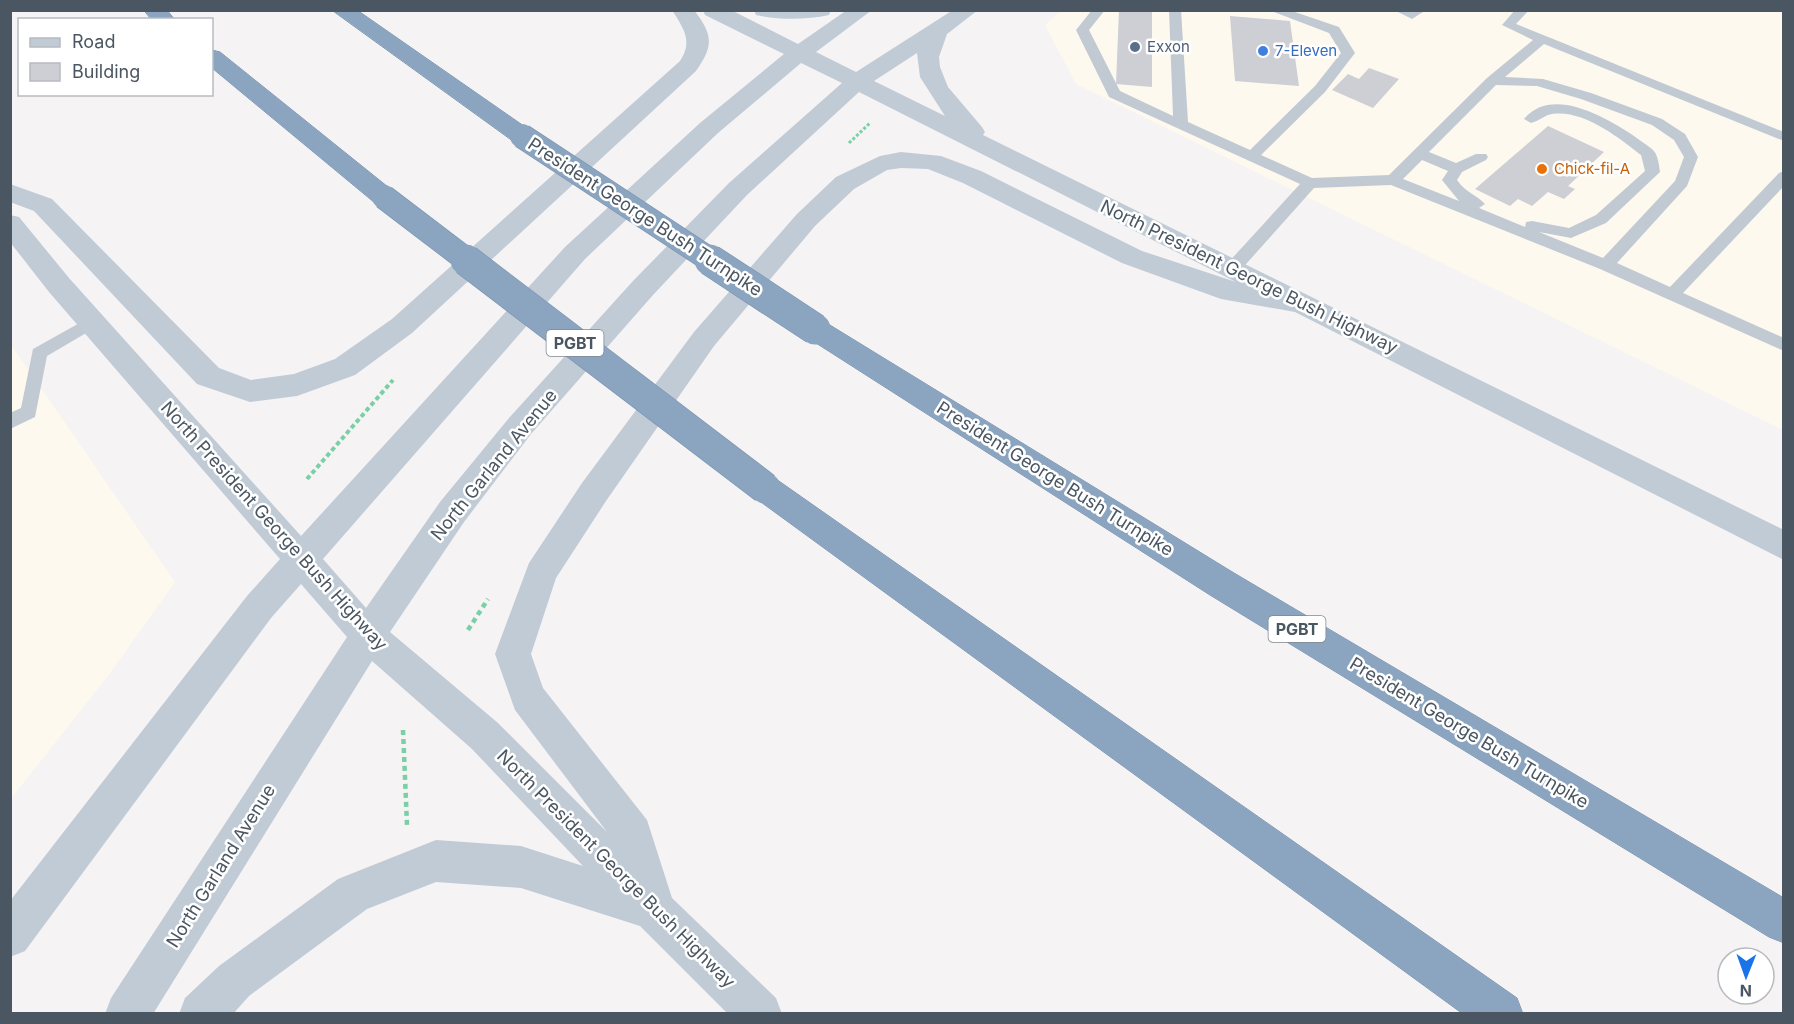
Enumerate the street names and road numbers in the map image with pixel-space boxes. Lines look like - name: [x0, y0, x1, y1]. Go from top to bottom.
- street label: President George Bush Turnpike: [524, 133, 766, 300]
- street label: North President George Bush Highway: [1097, 195, 1401, 358]
- road number: PGBT: [546, 330, 604, 356]
- street label: North Garland Avenue: [426, 385, 561, 544]
- street label: North President George Bush Highway: [157, 397, 392, 655]
- street label: President George Bush Turnpike: [933, 397, 1177, 560]
- road number: PGBT: [1268, 616, 1326, 642]
- street label: President George Bush Turnpike: [1346, 653, 1592, 812]
- street label: North President George Bush Highway: [493, 745, 740, 992]
- street label: North Garland Avenue: [162, 780, 279, 951]

